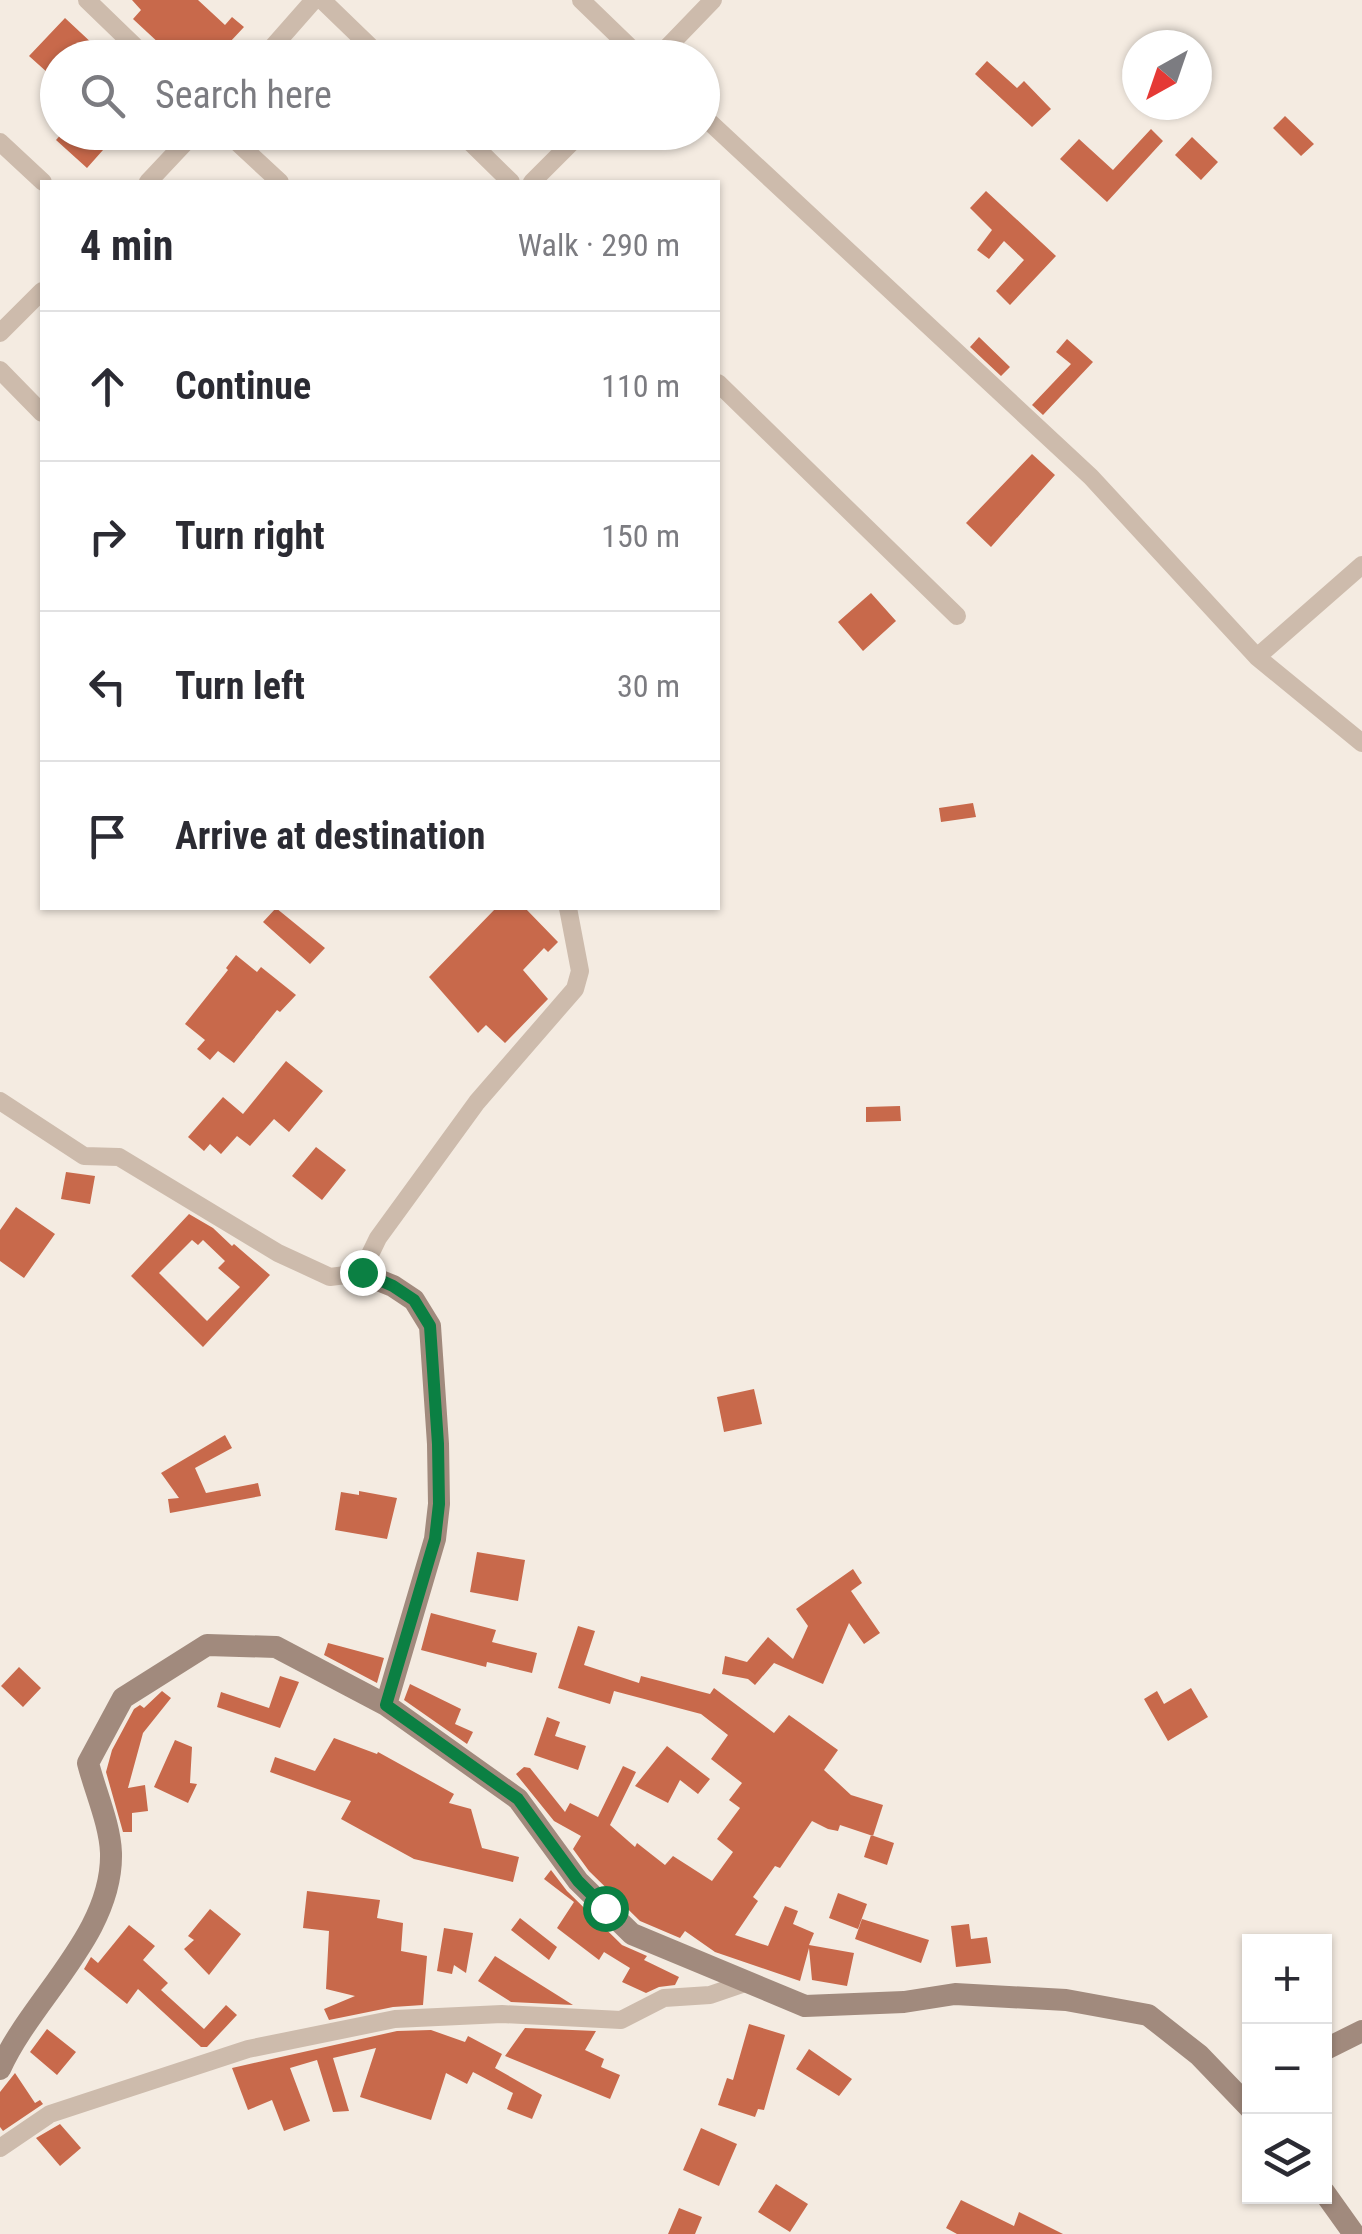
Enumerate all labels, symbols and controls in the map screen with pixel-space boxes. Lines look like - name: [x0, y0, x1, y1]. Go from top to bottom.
- north arrow: [1122, 30, 1212, 120]
- search box: [40, 40, 720, 150]
- icon: search: [75, 68, 130, 123]
- text: Search here: [155, 73, 332, 117]
- text: 4 min: [80, 221, 173, 270]
- text: Walk · 290 m: [518, 226, 680, 264]
- icon: ahead: [80, 359, 135, 414]
- text: Continue: [175, 364, 311, 408]
- text: 110 m: [601, 367, 680, 405]
- icon: right: [80, 509, 135, 564]
- text: Turn right: [175, 514, 325, 558]
- text: 150 m: [601, 517, 680, 555]
- icon: left: [80, 659, 135, 714]
- text: Turn left: [175, 664, 305, 708]
- text: 30 m: [617, 667, 680, 705]
- icon: arrive: [80, 809, 135, 864]
- text: Arrive at destination: [175, 814, 485, 858]
- route end: [340, 1250, 386, 1296]
- route start: [583, 1886, 629, 1932]
- map controls: [1242, 1934, 1332, 2204]
- button: +: [1242, 1934, 1332, 2024]
- button: −: [1242, 2024, 1332, 2114]
- button: layers: [1242, 2114, 1332, 2204]

